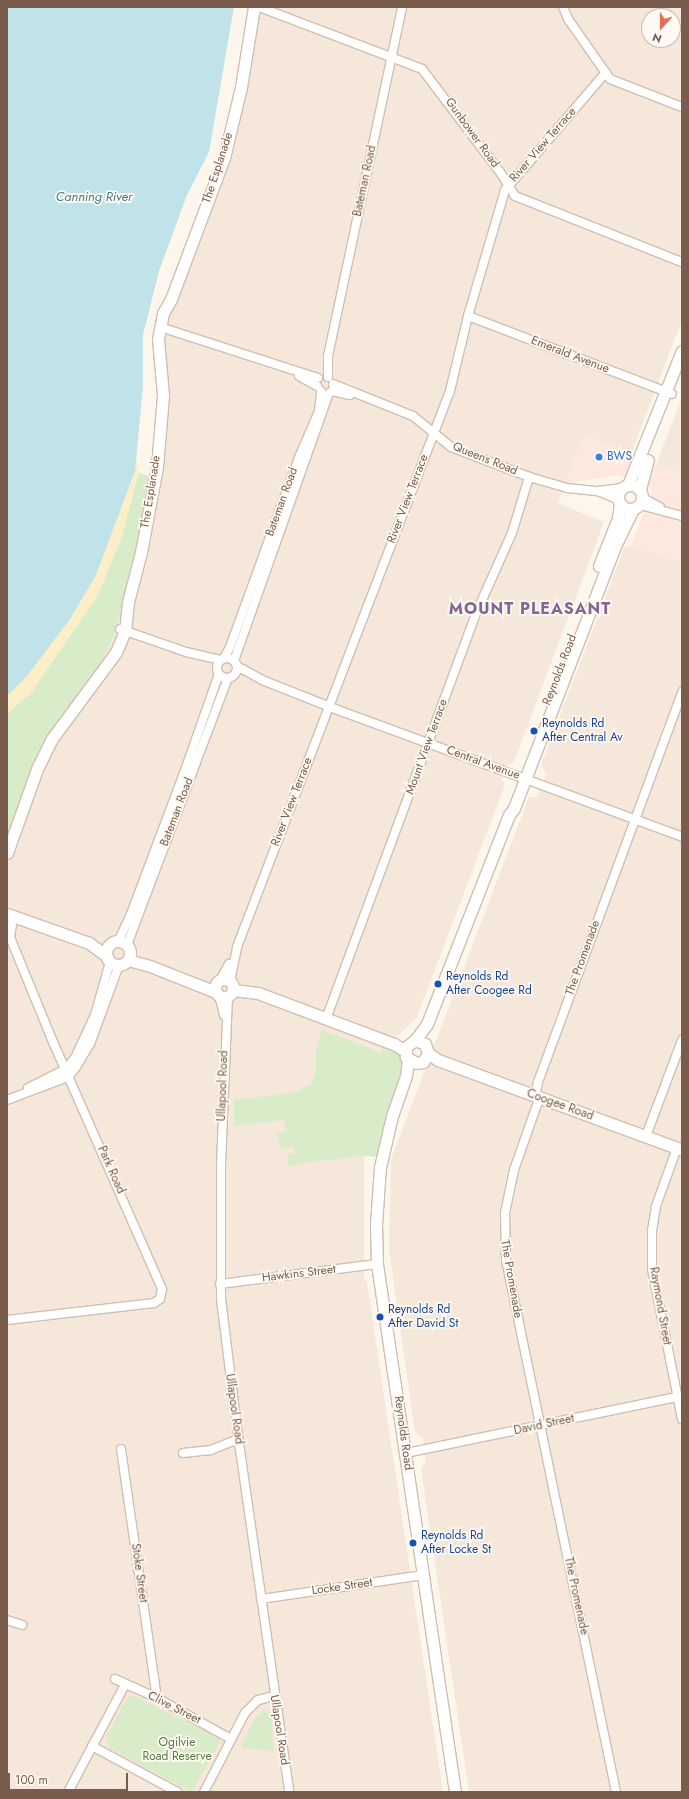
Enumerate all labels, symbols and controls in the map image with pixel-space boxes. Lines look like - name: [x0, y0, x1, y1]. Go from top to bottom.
- north arrow: [641, 8, 681, 48]
- text: N: [650, 29, 664, 47]
- street label: Gunbower Road: [442, 95, 502, 171]
- street label: River View Terrace: [507, 105, 579, 185]
- street label: The Esplanade: [200, 131, 236, 205]
- street label: Bateman Road: [350, 144, 380, 218]
- water label: Canning River: [56, 189, 132, 205]
- street label: Emerald Avenue: [529, 333, 611, 377]
- street label: Queens Road: [450, 439, 520, 479]
- place label: BWS: [607, 450, 632, 464]
- street label: River View Terrace: [384, 452, 432, 546]
- marker: BWS: [594, 452, 604, 462]
- street label: The Esplanade: [138, 455, 164, 529]
- street label: Bateman Road: [263, 465, 301, 539]
- district label: MOUNT PLEASANT: [449, 599, 611, 619]
- street label: Reynolds Road: [540, 633, 580, 707]
- street label: Mount View Terrace: [403, 697, 451, 797]
- place label: Reynolds Rd After Central Av: [542, 717, 623, 745]
- marker: Reynolds Rd After Central Av: [529, 726, 539, 736]
- street label: Central Avenue: [444, 743, 522, 783]
- street label: River View Terrace: [268, 755, 316, 849]
- street label: Bateman Road: [157, 776, 197, 848]
- street label: The Promenade: [563, 918, 603, 998]
- place label: Reynolds Rd After Coogee Rd: [446, 970, 532, 998]
- marker: Reynolds Rd After Coogee Rd: [433, 979, 443, 989]
- street label: Ullapool Road: [215, 1050, 231, 1122]
- street label: Coogee Road: [525, 1086, 595, 1124]
- street label: Park Road: [94, 1144, 128, 1196]
- street label: The Promenade: [497, 1239, 525, 1319]
- street label: Hawkins Street: [261, 1262, 337, 1286]
- street label: Raymond Street: [646, 1266, 674, 1346]
- place label: Reynolds Rd After David St: [388, 1303, 458, 1331]
- marker: Reynolds Rd After David St: [375, 1312, 385, 1322]
- street label: Ullapool Road: [222, 1373, 246, 1445]
- street label: Reynolds Road: [391, 1395, 415, 1471]
- street label: David Street: [513, 1412, 575, 1438]
- place label: Reynolds Rd After Locke St: [421, 1529, 491, 1557]
- marker: Reynolds Rd After Locke St: [408, 1538, 418, 1548]
- street label: Stoke Street: [128, 1543, 150, 1603]
- street label: The Promenade: [561, 1556, 591, 1636]
- street label: Locke Street: [311, 1576, 373, 1598]
- street label: Clive Street: [145, 1689, 203, 1727]
- street label: Ullapool Road: [266, 1694, 292, 1766]
- park label: Ogilvie Road Reserve: [142, 1736, 212, 1764]
- scale bar: [10, 1765, 130, 1791]
- text: 100 m: [15, 1771, 48, 1789]

